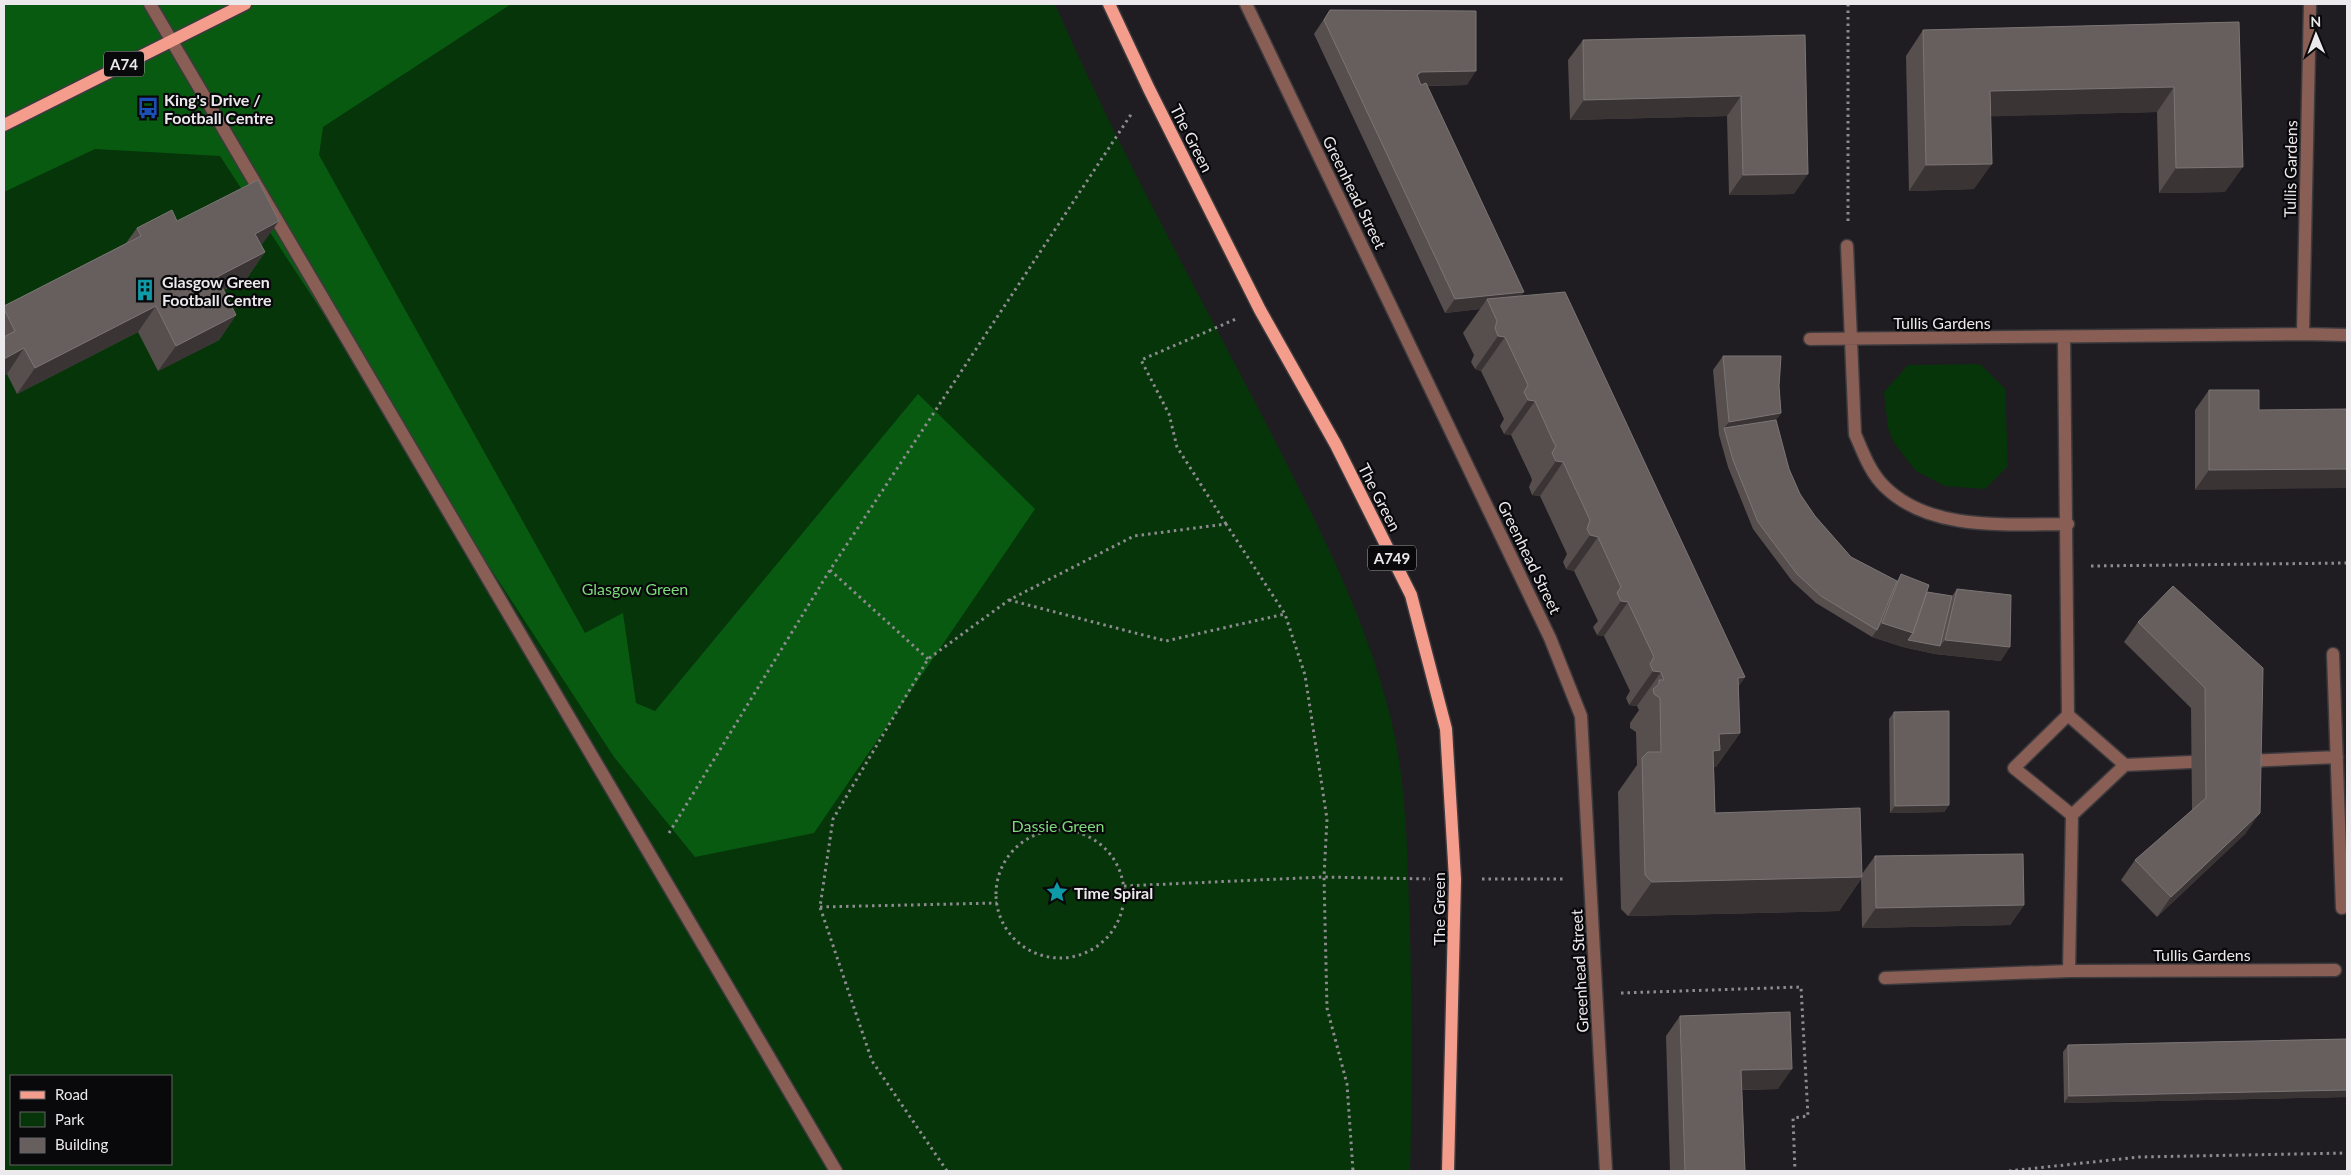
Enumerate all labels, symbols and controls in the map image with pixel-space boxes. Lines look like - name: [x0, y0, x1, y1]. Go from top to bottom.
- north arrow: [2291, 10, 2341, 60]
- text: N: [2310, 13, 2321, 30]
- road number: A74: [104, 52, 144, 76]
- place label: King's Drive / Football Centre: [164, 90, 274, 127]
- bus stop icon: King's Drive / Football Centre: [135, 95, 161, 121]
- street label: The Green: [1167, 101, 1217, 175]
- street label: Tullis Gardens: [2280, 120, 2300, 218]
- street label: Greenhead Street: [1319, 132, 1391, 252]
- place label: Glasgow Green Football Centre: [162, 272, 272, 309]
- building icon: Glasgow Green Football Centre: [132, 277, 158, 303]
- street label: Tullis Gardens: [1893, 313, 1991, 332]
- street label: The Green: [1355, 460, 1405, 534]
- street label: Greenhead Street: [1494, 497, 1566, 617]
- road number: A749: [1368, 546, 1416, 570]
- park label: Glasgow Green: [582, 579, 688, 598]
- park label: Dassie Green: [1011, 816, 1105, 835]
- street label: The Green: [1429, 872, 1448, 946]
- place icon: Time Spiral: [1044, 879, 1070, 905]
- place label: Time Spiral: [1074, 883, 1153, 902]
- street label: Greenhead Street: [1566, 909, 1592, 1033]
- street label: Tullis Gardens: [2153, 945, 2251, 964]
- legend: [10, 1075, 172, 1165]
- text: Road: [55, 1085, 88, 1103]
- text: Park: [55, 1110, 85, 1128]
- text: Building: [55, 1135, 108, 1153]

